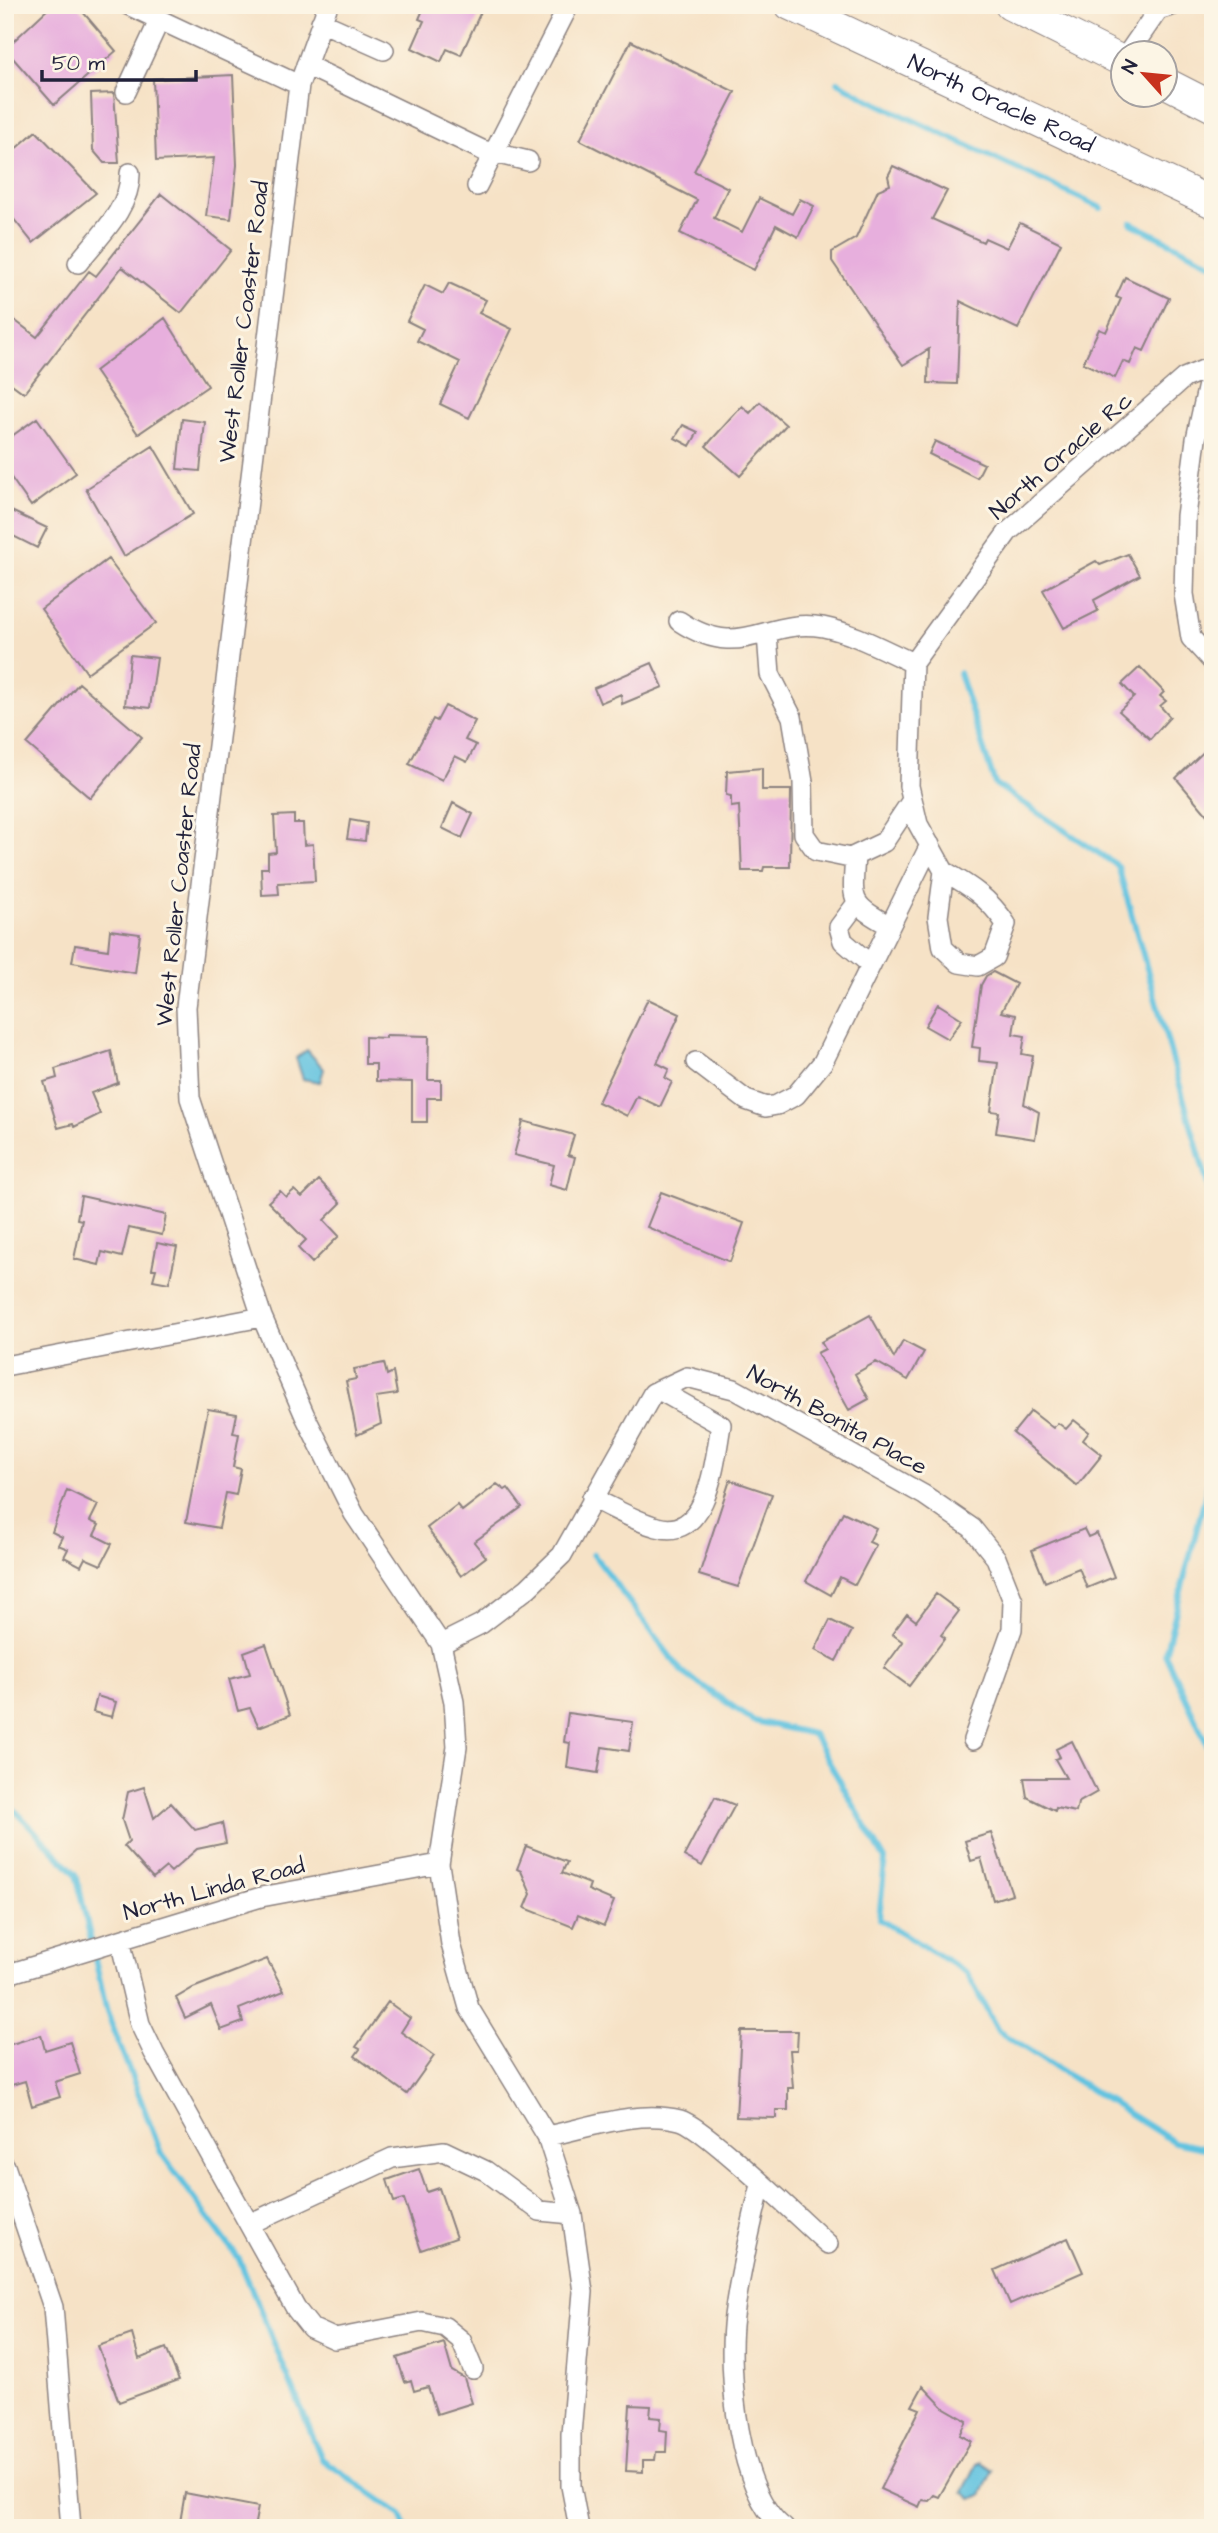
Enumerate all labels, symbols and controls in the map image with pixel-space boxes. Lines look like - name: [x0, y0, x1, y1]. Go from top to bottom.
- scale bar: [42, 38, 196, 82]
- north arrow: [1110, 38, 1180, 108]
- street label: North Oracle Road: [903, 46, 1100, 161]
- text: 50 m: [52, 49, 106, 78]
- text: N: [1115, 55, 1145, 78]
- street label: West Roller Coaster Road: [211, 179, 277, 465]
- street label: North Oracle Rc: [982, 385, 1140, 527]
- street label: West Roller Coaster Road: [148, 742, 210, 1028]
- street label: North Bonita Place: [741, 1357, 933, 1483]
- street label: North Linda Road: [120, 1849, 308, 1929]

